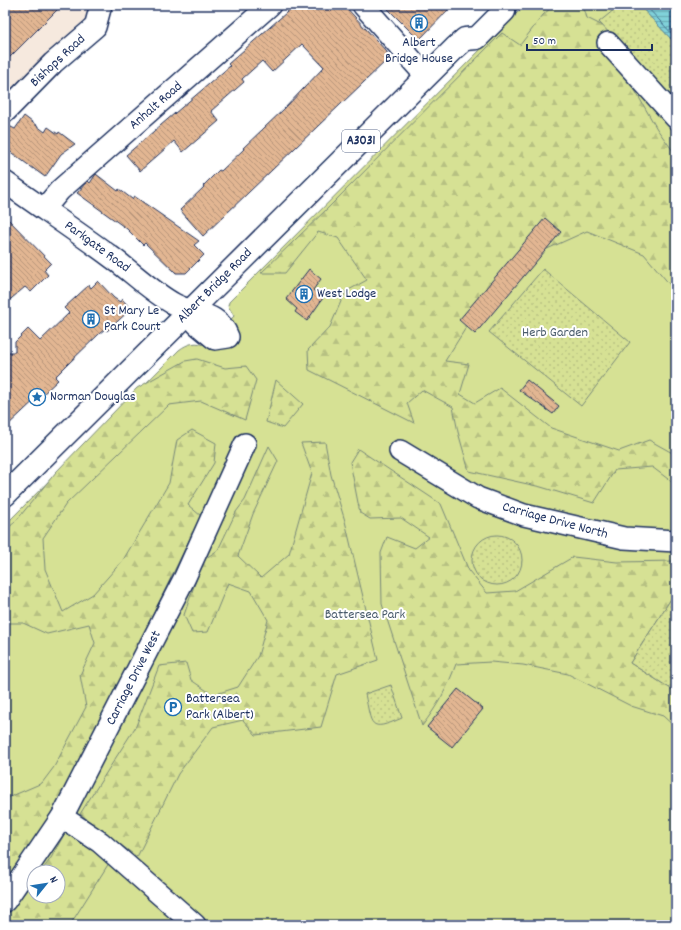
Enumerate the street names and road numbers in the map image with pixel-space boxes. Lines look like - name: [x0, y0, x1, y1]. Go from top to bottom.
- street label: Bishops Road: [26, 30, 90, 92]
- street label: Anhalt Road: [125, 77, 187, 135]
- road number: A3031: [342, 130, 380, 152]
- street label: Parkgate Road: [60, 216, 134, 278]
- street label: Albert Bridge Road: [173, 244, 257, 328]
- street label: Carriage Drive North: [500, 497, 610, 545]
- street label: Carriage Drive West: [101, 627, 167, 729]

